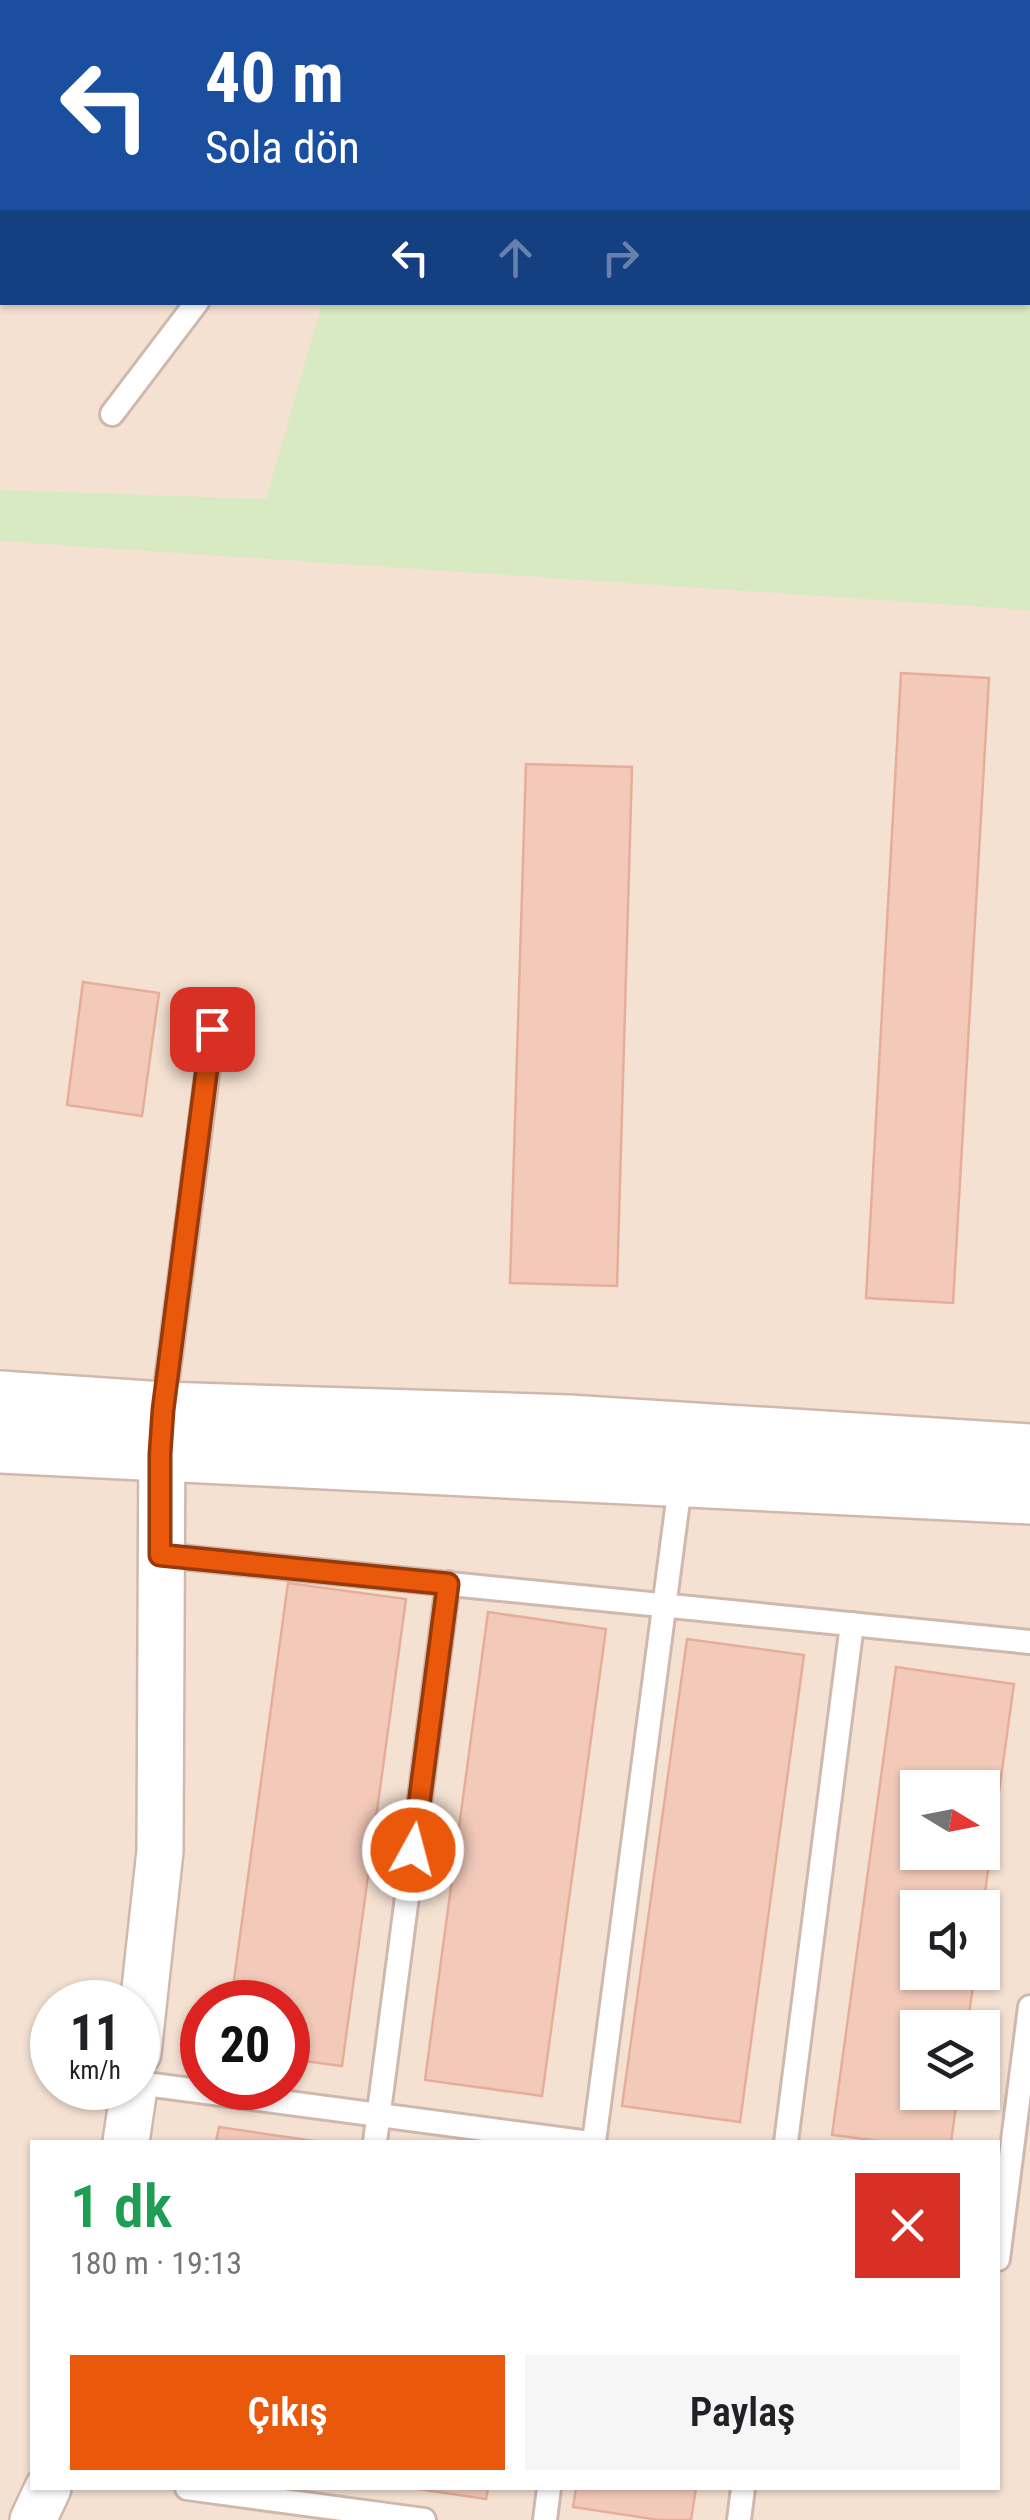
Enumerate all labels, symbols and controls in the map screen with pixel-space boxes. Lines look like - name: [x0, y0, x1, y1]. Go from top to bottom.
- text: 40 m: [205, 37, 344, 119]
- icon: left: [40, 40, 170, 170]
- text: Sola dön: [205, 121, 360, 174]
- icon: left: [383, 230, 438, 285]
- icon: ahead: [488, 230, 543, 285]
- icon: right: [593, 230, 648, 285]
- pin: [170, 987, 255, 1072]
- icon: arrive: [185, 1002, 240, 1057]
- north arrow: [900, 1770, 1000, 1870]
- map controls: [900, 1770, 1000, 2110]
- position arrow: [361, 1798, 465, 1902]
- button: sound: [900, 1890, 1000, 1990]
- speed limit sign: 20: [180, 1980, 310, 2110]
- text: 11: [70, 2004, 120, 2062]
- button: layers: [900, 2010, 1000, 2110]
- text: km/h: [69, 2056, 121, 2085]
- text: 1 dk: [70, 2171, 172, 2242]
- button: close: [855, 2173, 960, 2278]
- text: 180 m · 19:13: [70, 2244, 242, 2282]
- button: Çıkış: [70, 2355, 505, 2470]
- button: Paylaş: [525, 2355, 960, 2470]

